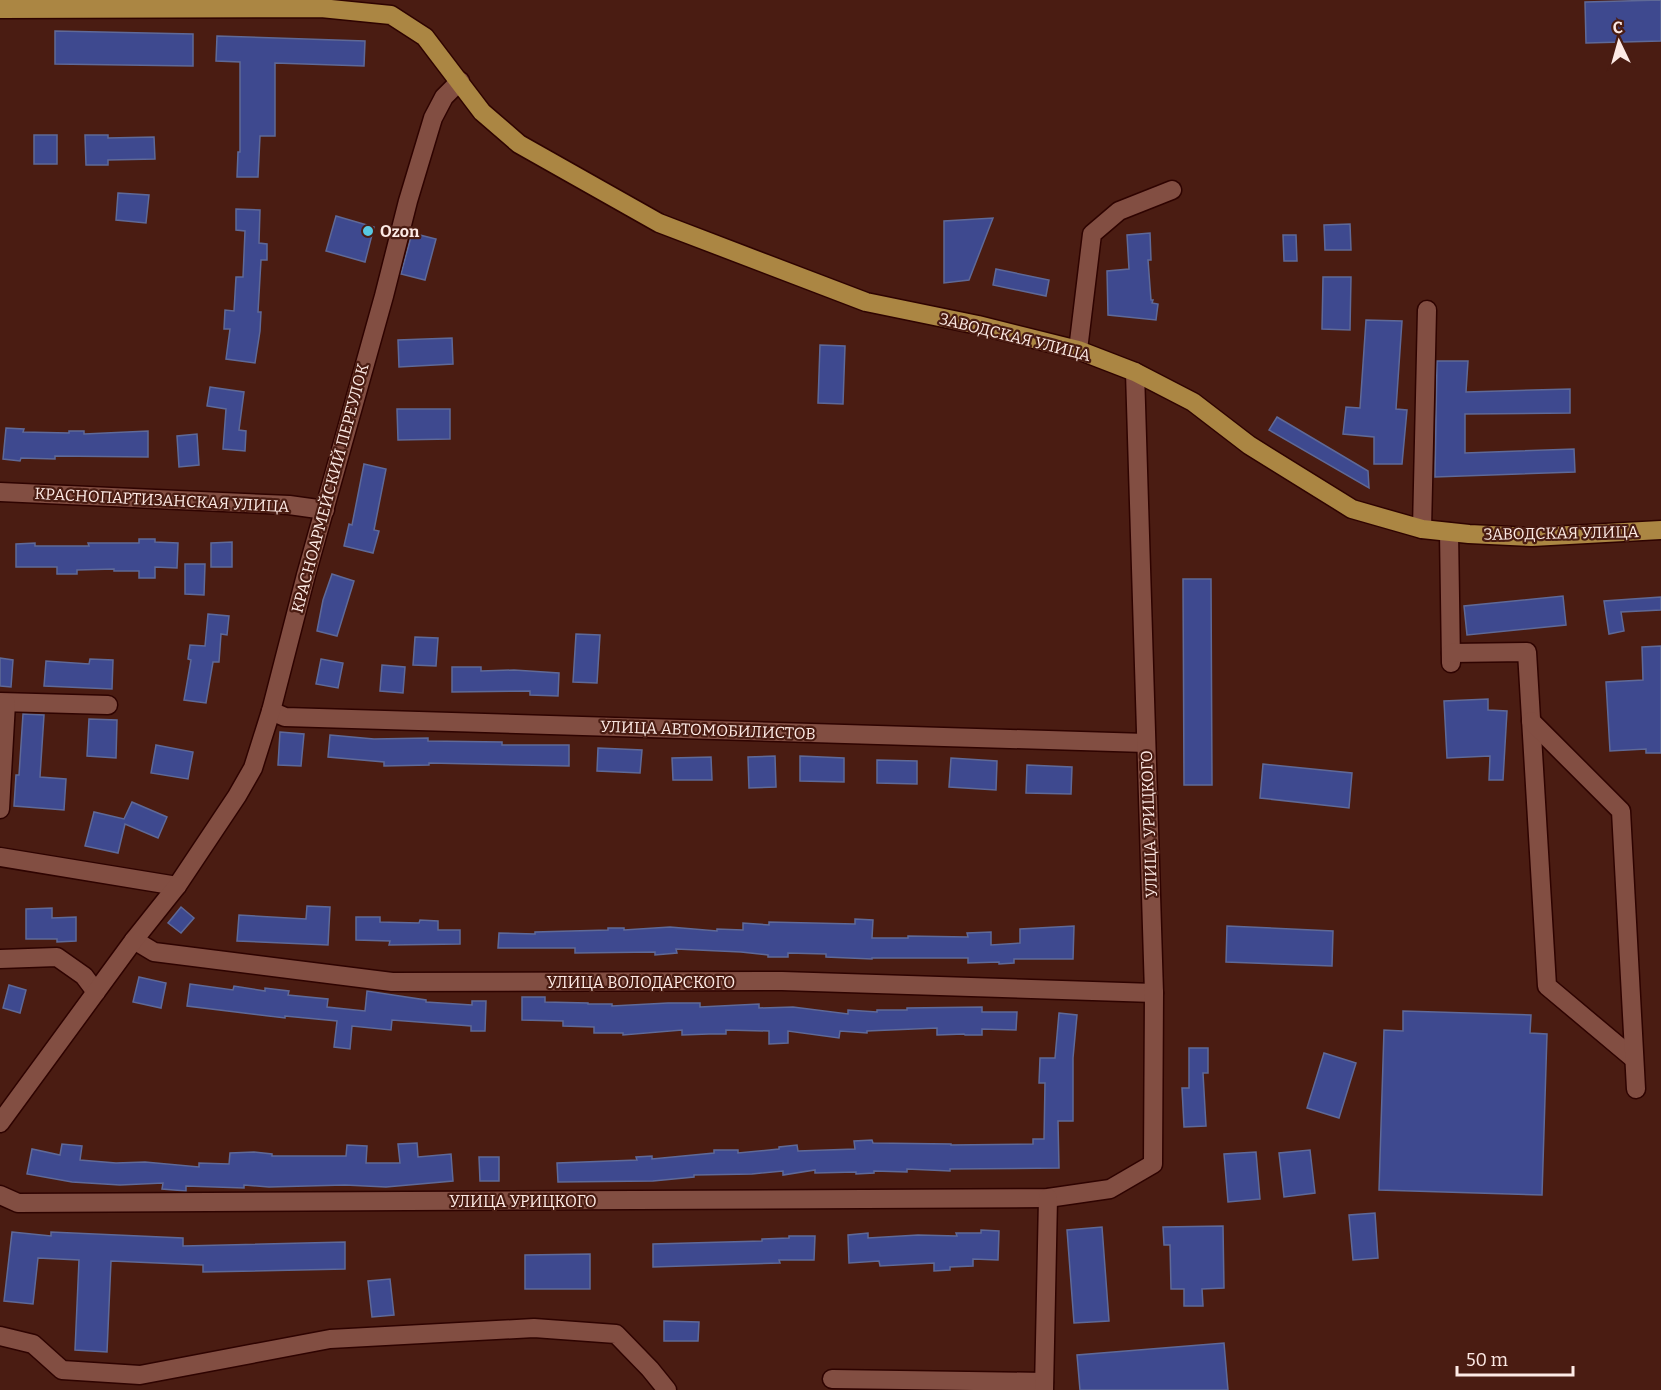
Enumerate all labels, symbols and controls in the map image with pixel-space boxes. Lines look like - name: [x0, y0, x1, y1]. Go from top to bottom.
- north arrow: [1589, 12, 1649, 72]
- text: С: [1612, 18, 1624, 37]
- place label: Ozon: [380, 222, 420, 241]
- marker: Ozon: [361, 224, 375, 238]
- street label: ЗАВОДСКАЯ УЛИЦА: [937, 309, 1093, 365]
- street label: КРАСНОАРМЕЙСКИЙ ПЕРЕУЛОК: [287, 360, 373, 615]
- street label: КРАСНОПАРТИЗАНСКАЯ УЛИЦА: [34, 484, 291, 516]
- street label: ЗАВОДСКАЯ УЛИЦА: [1483, 522, 1639, 544]
- street label: УЛИЦА АВТОМОБИЛИСТОВ: [600, 717, 816, 743]
- street label: УЛИЦА УРИЦКОГО: [1137, 750, 1161, 898]
- street label: УЛИЦА ВОЛОДАРСКОГО: [547, 973, 735, 992]
- street label: УЛИЦА УРИЦКОГО: [449, 1192, 597, 1211]
- scale bar: [1457, 1339, 1572, 1377]
- text: 50 m: [1466, 1349, 1508, 1371]

